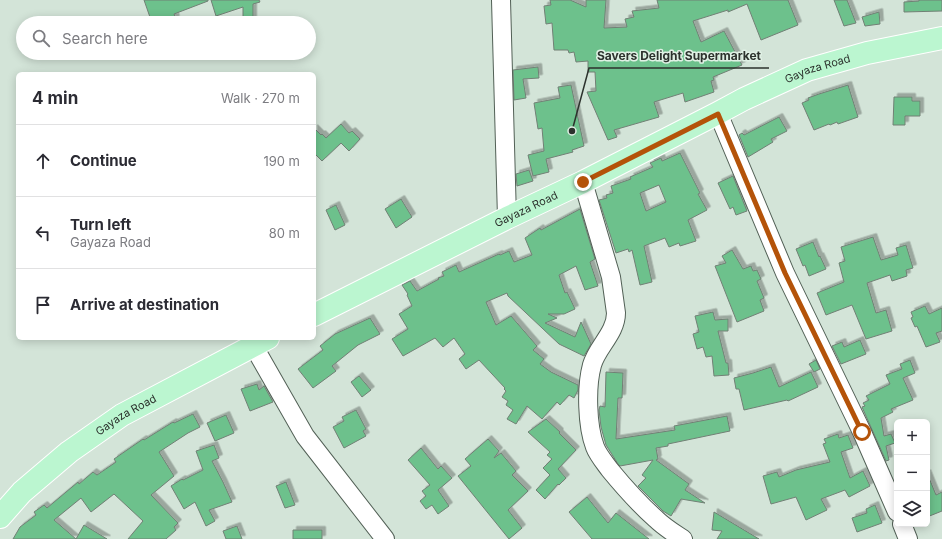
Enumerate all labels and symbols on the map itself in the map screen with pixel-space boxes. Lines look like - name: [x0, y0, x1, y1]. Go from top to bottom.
- callout: Savers Delight Supermarket: [589, 44, 769, 68]
- text: Savers Delight Supermarket: [597, 48, 762, 63]
- street label: Gayaza Road: [782, 51, 852, 86]
- route end: [574, 173, 592, 191]
- street label: Gayaza Road: [492, 188, 560, 230]
- street label: Gayaza Road: [93, 391, 159, 438]
- route start: [853, 423, 871, 441]

